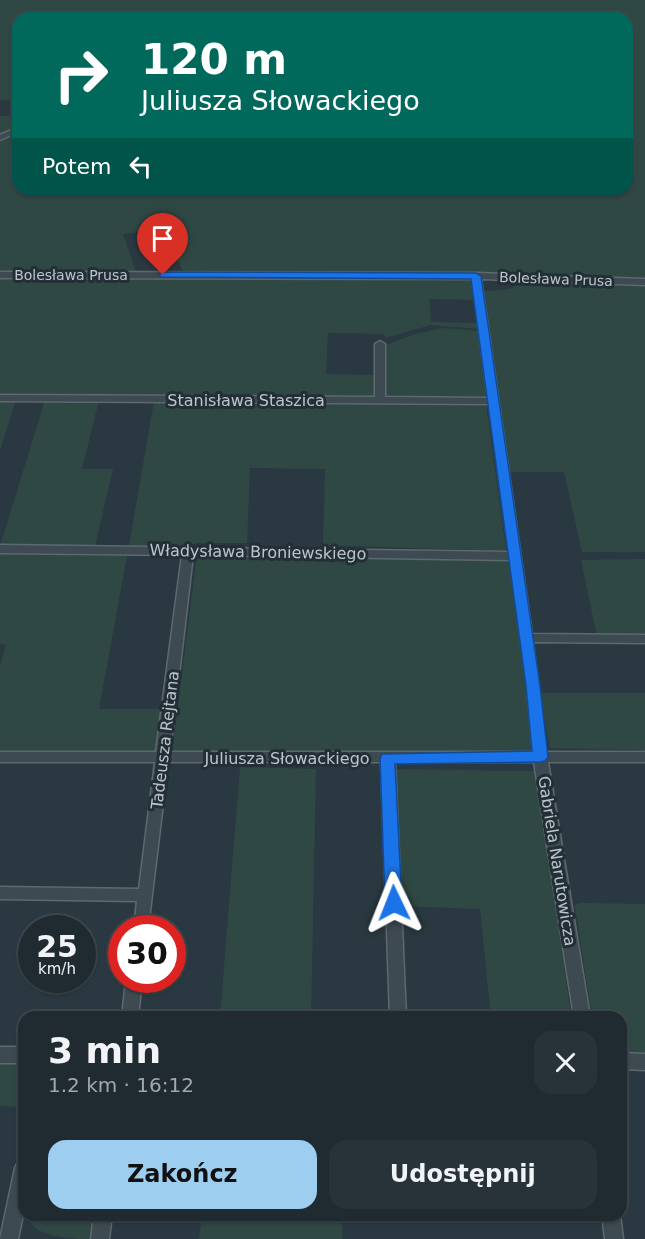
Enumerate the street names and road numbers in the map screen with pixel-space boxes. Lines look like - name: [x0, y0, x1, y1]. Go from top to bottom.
- street label: Bolesława Prusa: [14, 267, 128, 283]
- street label: Bolesława Prusa: [499, 269, 613, 289]
- street label: Stanisława Staszica: [167, 391, 325, 410]
- street label: Władysława Broniewskiego: [149, 541, 367, 563]
- street label: Tadeusza Rejtana: [147, 670, 183, 811]
- street label: Juliusza Słowackiego: [203, 749, 370, 768]
- street label: Gabriela Narutowicza: [534, 775, 580, 947]

